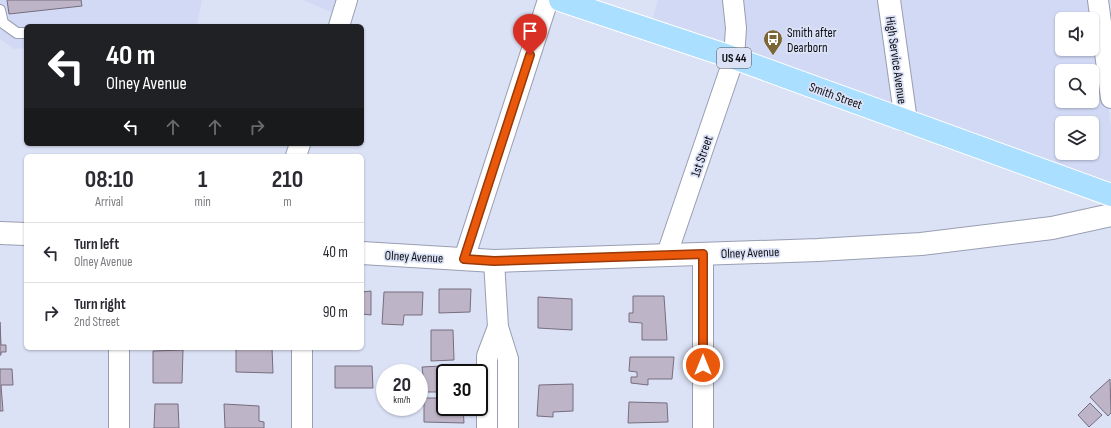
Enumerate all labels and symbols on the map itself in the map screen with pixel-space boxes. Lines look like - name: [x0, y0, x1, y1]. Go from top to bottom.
- pin: [513, 14, 547, 55]
- street label: High Service Avenue: [882, 15, 910, 105]
- place label: Smith after Dearborn: [787, 25, 837, 56]
- bus stop icon: Smith after Dearborn: [762, 28, 784, 56]
- road number: US 44: [717, 48, 751, 68]
- street label: Smith Street: [807, 79, 864, 113]
- street label: 1st Street: [687, 134, 716, 179]
- street label: Olney Avenue: [721, 244, 779, 262]
- street label: Olney Avenue: [384, 247, 444, 267]
- position arrow: [682, 344, 724, 386]
- speed limit sign: 30: [436, 364, 488, 416]

